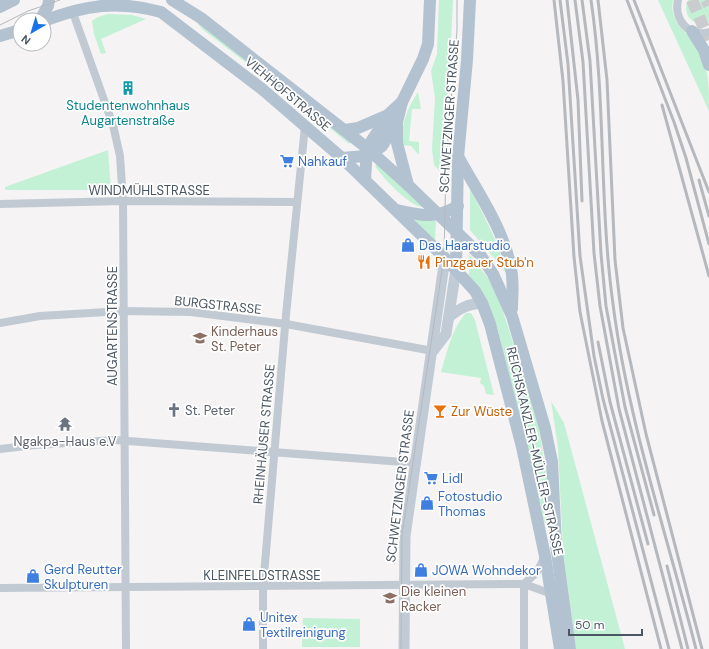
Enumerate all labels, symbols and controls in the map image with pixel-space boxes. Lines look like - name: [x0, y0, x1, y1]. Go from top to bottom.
- north arrow: [12, 12, 52, 52]
- text: N: [18, 32, 33, 48]
- street label: SCHWETZINGER STRASSE: [435, 39, 463, 193]
- street label: VIEHHOFSTRASSE: [241, 53, 335, 135]
- building icon: Studentenwohnhaus Augartenstraße: [120, 80, 136, 96]
- place label: Studentenwohnhaus Augartenstraße: [66, 97, 190, 129]
- supermarket icon: Nahkauf: [279, 153, 295, 169]
- place label: Nahkauf: [298, 153, 348, 170]
- street label: WINDMÜHLSTRASSE: [88, 182, 210, 199]
- shop icon: Das Haarstudio: [400, 237, 416, 253]
- place label: Das Haarstudio: [419, 237, 511, 254]
- restaurant icon: Pinzgauer Stub'n: [416, 254, 432, 270]
- place label: Pinzgauer Stub'n: [435, 254, 534, 271]
- street label: AUGARTENSTRASSE: [104, 266, 121, 386]
- street label: BURGSTRASSE: [174, 292, 262, 318]
- place label: Kinderhaus St. Peter: [211, 323, 278, 355]
- school or university icon: Kinderhaus St. Peter: [192, 330, 208, 346]
- street label: REICHSKANZLER-MÜLLER-STRASSE: [503, 345, 567, 557]
- street label: RHEINHÄUSER STRASSE: [249, 363, 279, 505]
- church icon: St. Peter: [166, 402, 182, 418]
- place label: St. Peter: [185, 402, 235, 419]
- bar icon: Zur Wüste: [432, 403, 448, 419]
- place label: Zur Wüste: [451, 403, 512, 420]
- street label: SCHWETZINGER STRASSE: [382, 409, 418, 563]
- temple icon: Ngakpa-Haus e.V: [57, 416, 73, 432]
- place label: Ngakpa-Haus e.V: [13, 433, 117, 450]
- supermarket icon: Lidl: [423, 470, 439, 486]
- place label: Lidl: [442, 470, 463, 487]
- place label: Fotostudio Thomas: [438, 488, 503, 520]
- shop icon: Fotostudio Thomas: [419, 495, 435, 511]
- place label: Gerd Reutter Skulpturen: [44, 561, 122, 593]
- shop icon: JOWA Wohndekor: [413, 562, 429, 578]
- place label: JOWA Wohndekor: [432, 562, 541, 579]
- street label: KLEINFELDSTRASSE: [203, 567, 321, 584]
- shop icon: Gerd Reutter Skulpturen: [25, 568, 41, 584]
- place label: Die kleinen Racker: [401, 583, 466, 615]
- school or university icon: Die kleinen Racker: [382, 590, 398, 606]
- place label: Unitex Textilreinigung: [260, 609, 346, 641]
- scale bar: [569, 611, 642, 637]
- shop icon: Unitex Textilreinigung: [241, 616, 257, 632]
- text: 50 m: [575, 617, 604, 633]

